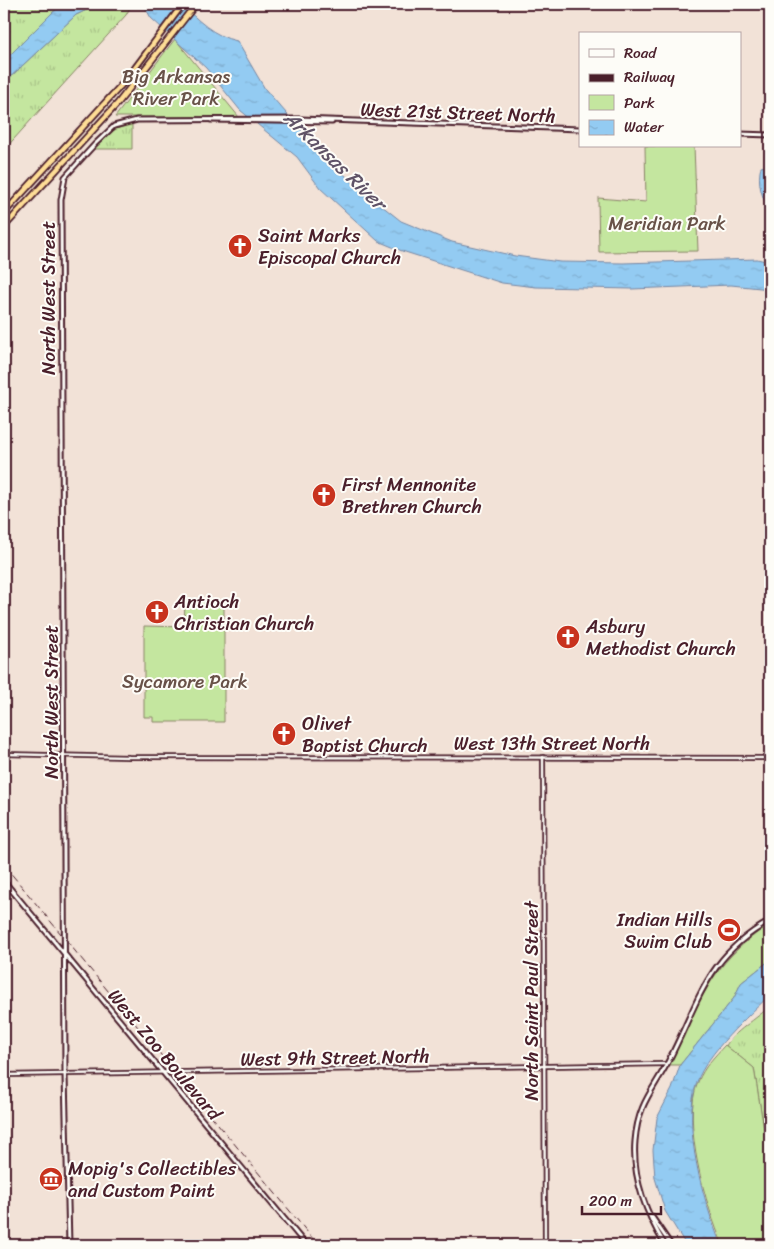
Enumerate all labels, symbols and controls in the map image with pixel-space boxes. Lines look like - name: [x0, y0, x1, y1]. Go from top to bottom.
- legend: [579, 32, 742, 148]
- text: Road: [624, 40, 657, 66]
- park label: Big Arkansas River Park: [122, 60, 230, 115]
- text: Railway: [624, 64, 675, 90]
- text: Park: [624, 90, 655, 116]
- street label: West 21st Street North: [360, 93, 556, 132]
- water label: Arkansas River: [274, 101, 397, 221]
- text: Water: [624, 114, 664, 140]
- park label: Meridian Park: [608, 207, 726, 240]
- place label: Saint Marks Episcopal Church: [258, 219, 401, 274]
- street label: North West Street: [32, 221, 65, 375]
- church icon: Saint Marks Episcopal Church: [227, 233, 253, 259]
- place label: First Mennonite Brethren Church: [342, 468, 482, 523]
- church icon: First Mennonite Brethren Church: [311, 482, 337, 508]
- place label: Antioch Christian Church: [173, 585, 314, 640]
- church icon: Antioch Christian Church: [144, 599, 170, 625]
- place label: Asbury Methodist Church: [585, 610, 736, 665]
- church icon: Asbury Methodist Church: [555, 624, 581, 650]
- street label: North West Street: [35, 625, 68, 779]
- park label: Sycamore Park: [122, 665, 248, 698]
- place label: Olivet Baptist Church: [302, 707, 427, 762]
- church icon: Olivet Baptist Church: [271, 721, 297, 747]
- street label: West 13th Street North: [454, 727, 650, 760]
- street label: North Saint Paul Street: [515, 900, 548, 1101]
- place label: Indian Hills Swim Club: [616, 903, 712, 958]
- sports icon: Indian Hills Swim Club: [716, 917, 742, 943]
- street label: West Zoo Boulevard: [99, 981, 231, 1129]
- street label: West 9th Street North: [240, 1039, 430, 1076]
- place label: Mopig's Collectibles and Custom Paint: [68, 1152, 236, 1207]
- museum icon: Mopig's Collectibles and Custom Paint: [38, 1166, 64, 1192]
- scale bar: [582, 1184, 660, 1216]
- text: 200 m: [589, 1188, 633, 1214]

